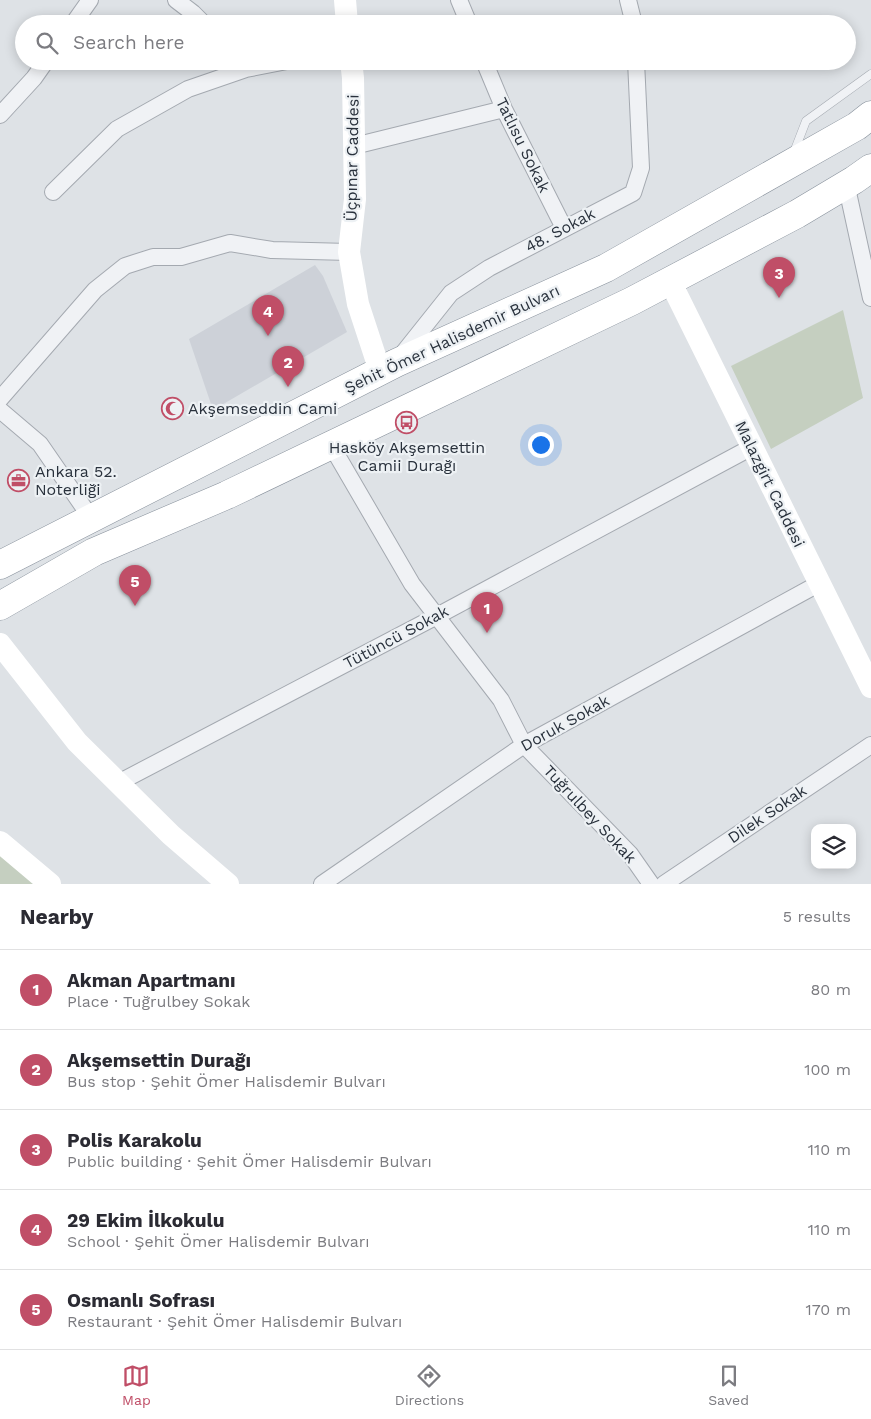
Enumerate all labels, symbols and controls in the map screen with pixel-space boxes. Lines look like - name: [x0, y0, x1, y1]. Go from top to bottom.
- search box: [15, 15, 856, 70]
- icon: search: [33, 29, 61, 57]
- text: Search here: [73, 31, 184, 54]
- street label: Üçpınar Caddesi: [341, 94, 363, 222]
- street label: Tatlısu Sokak: [492, 94, 554, 196]
- street label: 48. Sokak: [522, 204, 598, 256]
- pin: 3: [763, 257, 795, 298]
- street label: Şehit Ömer Halisdemir Bulvarı: [341, 281, 563, 397]
- pin: 4: [252, 295, 284, 336]
- pin: 2: [272, 346, 304, 387]
- mosque icon: Akşemseddin Cami: [160, 396, 184, 420]
- place label: Akşemseddin Cami: [188, 399, 337, 418]
- bus stop icon: Hasköy Akşemsettin Camii Durağı: [395, 411, 419, 435]
- street label: Malazgirt Caddesi: [731, 418, 809, 550]
- your location: [528, 432, 554, 458]
- place label: Hasköy Akşemsettin Camii Durağı: [329, 438, 485, 475]
- place label: Ankara 52. Noterliği: [35, 462, 117, 499]
- office icon: Ankara 52. Noterliği: [7, 468, 31, 492]
- pin: 5: [119, 565, 151, 606]
- pin: 1: [471, 592, 503, 633]
- street label: Tütüncü Sokak: [340, 601, 452, 673]
- street label: Doruk Sokak: [517, 691, 613, 755]
- street label: Tuğrulbey Sokak: [540, 761, 640, 867]
- street label: Dilek Sokak: [724, 781, 810, 847]
- map controls: [811, 824, 856, 869]
- button: layers: [811, 824, 856, 869]
- text: Nearby: [20, 904, 93, 929]
- text: 5 results: [783, 907, 851, 926]
- text: Akman Apartmanı: [67, 969, 235, 992]
- text: 1: [33, 980, 39, 999]
- text: 80 m: [810, 980, 851, 999]
- text: Place · Tuğrulbey Sokak: [67, 992, 250, 1011]
- text: Akşemsettin Durağı: [67, 1049, 251, 1072]
- text: 2: [31, 1060, 41, 1079]
- text: 100 m: [804, 1060, 851, 1079]
- text: Bus stop · Şehit Ömer Halisdemir Bulvarı: [67, 1072, 386, 1091]
- text: Polis Karakolu: [67, 1129, 202, 1152]
- text: 3: [31, 1140, 41, 1159]
- text: 110 m: [808, 1140, 851, 1159]
- text: Public building · Şehit Ömer Halisdemir Bulvarı: [67, 1152, 432, 1171]
- text: 29 Ekim İlkokulu: [67, 1209, 224, 1232]
- text: 4: [31, 1220, 41, 1239]
- text: 110 m: [808, 1220, 851, 1239]
- text: School · Şehit Ömer Halisdemir Bulvarı: [67, 1232, 370, 1251]
- text: Osmanlı Sofrası: [67, 1289, 215, 1312]
- text: 5: [31, 1300, 41, 1319]
- text: 170 m: [805, 1300, 851, 1319]
- text: Restaurant · Şehit Ömer Halisdemir Bulvarı: [67, 1312, 402, 1331]
- tab: Map: [122, 1362, 151, 1408]
- tab: Directions: [395, 1362, 464, 1408]
- tab: Saved: [708, 1362, 749, 1408]

